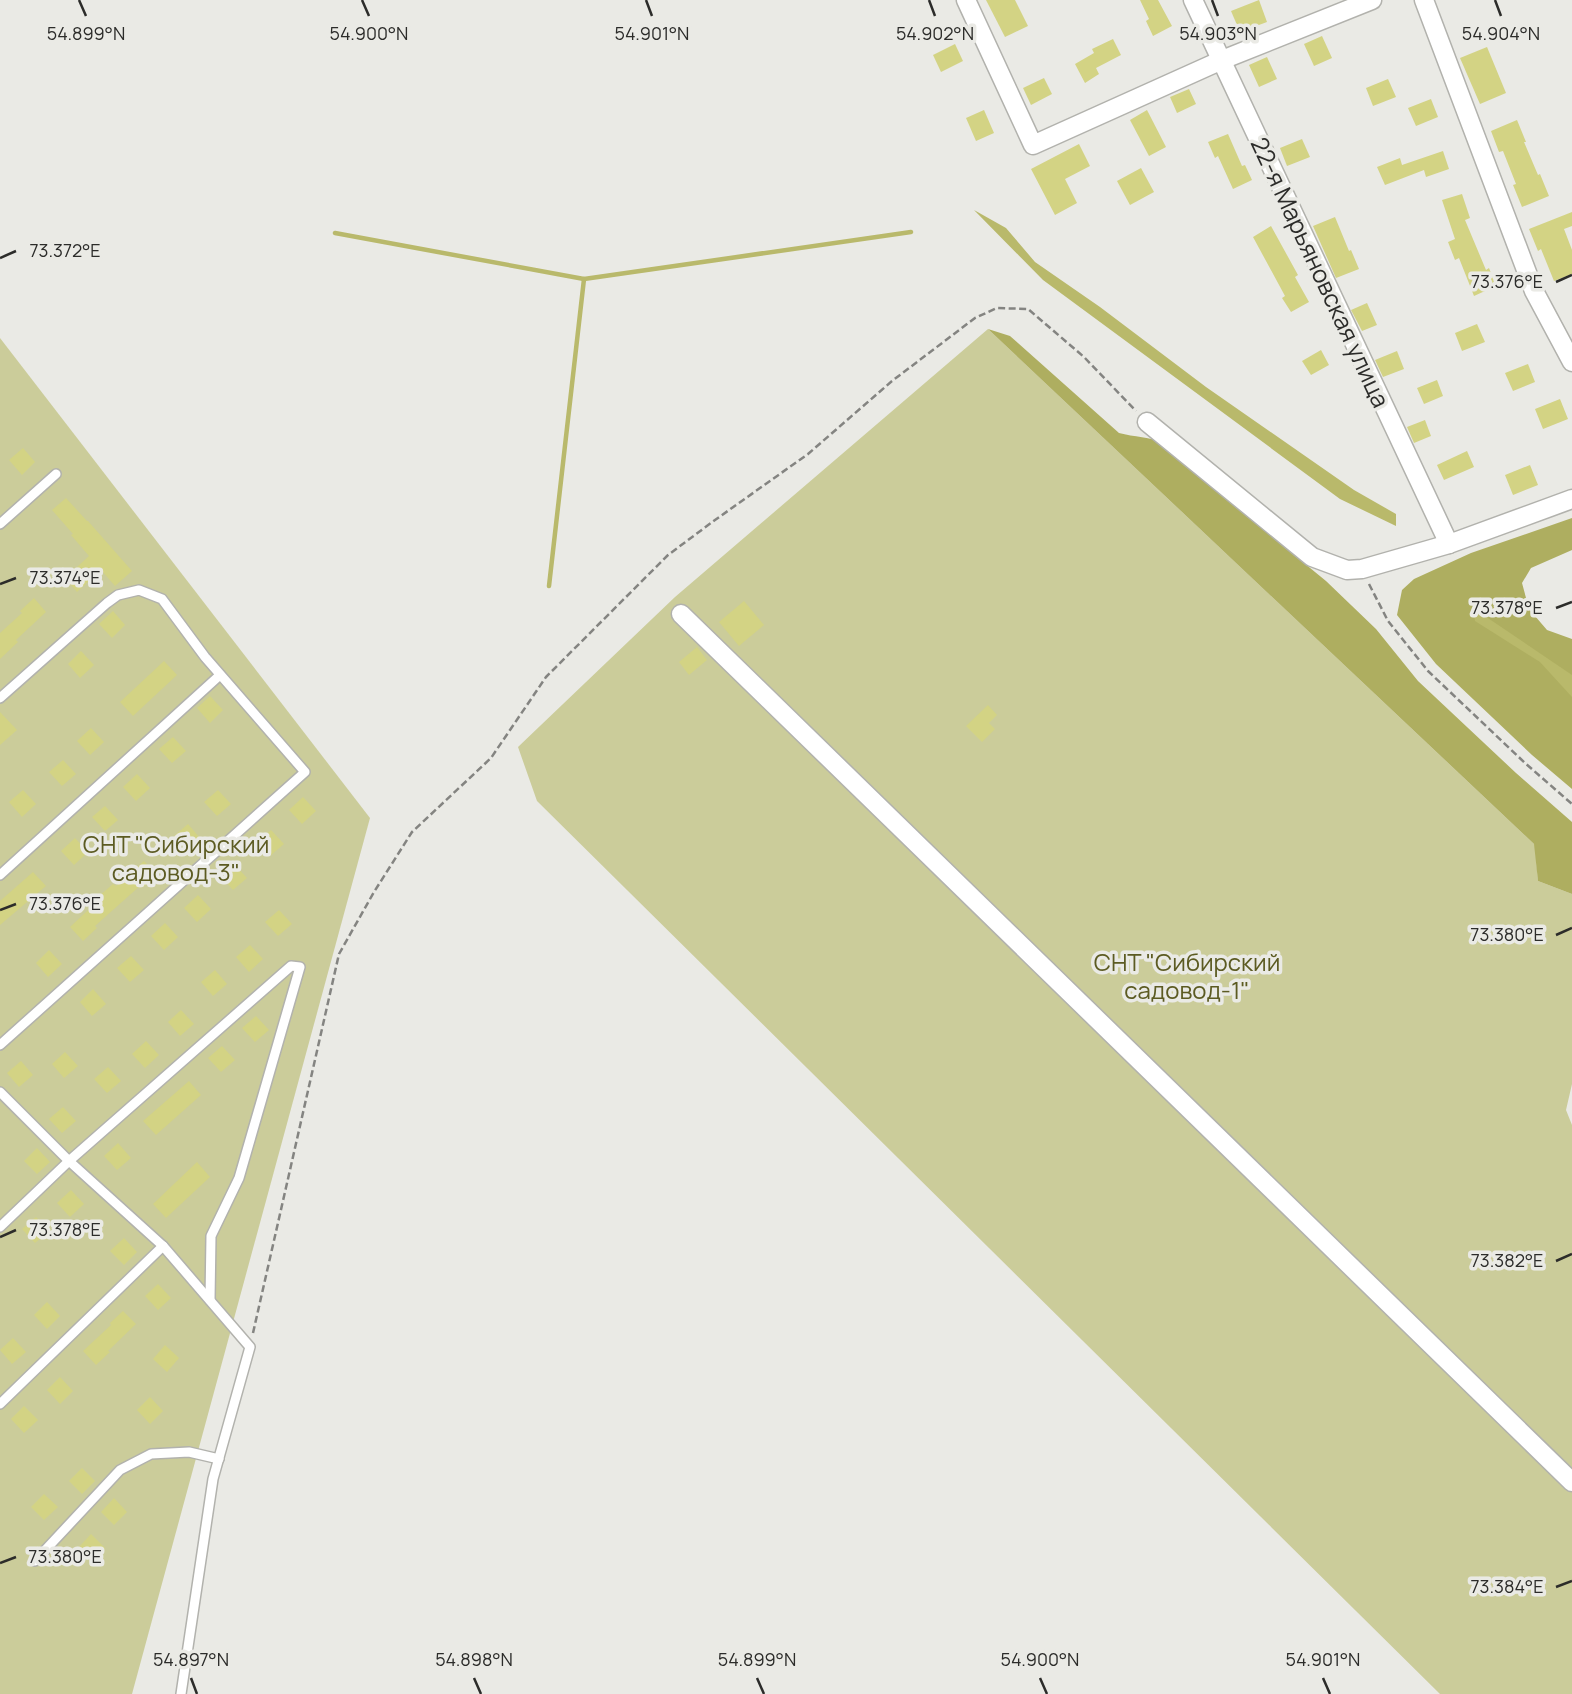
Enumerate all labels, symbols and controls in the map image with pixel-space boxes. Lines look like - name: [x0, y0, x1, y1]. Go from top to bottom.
- text: 54.899°N: [47, 21, 125, 45]
- text: 54.900°N: [330, 21, 408, 45]
- text: 54.901°N: [615, 21, 689, 45]
- text: 54.902°N: [896, 21, 974, 45]
- text: 54.903°N: [1179, 21, 1257, 45]
- text: 54.904°N: [1462, 21, 1540, 45]
- street label: 22-я Марьяновская улица: [1244, 131, 1398, 413]
- text: 73.372°E: [29, 238, 101, 262]
- text: 73.376°E: [1471, 269, 1543, 293]
- text: 73.374°E: [30, 565, 100, 589]
- text: 73.378°E: [1471, 595, 1543, 619]
- park label: СНТ "Сибирский садовод-3": [83, 827, 269, 888]
- text: 73.376°E: [29, 891, 101, 915]
- text: 73.380°E: [1470, 922, 1544, 946]
- park label: СНТ "Сибирский садовод-1": [1094, 945, 1280, 1006]
- text: 73.378°E: [29, 1217, 101, 1241]
- text: 73.382°E: [1471, 1248, 1543, 1272]
- text: 73.380°E: [28, 1544, 102, 1568]
- text: 73.384°E: [1471, 1574, 1543, 1598]
- text: 54.897°N: [153, 1647, 229, 1671]
- text: 54.898°N: [435, 1647, 513, 1671]
- text: 54.899°N: [718, 1647, 796, 1671]
- text: 54.900°N: [1001, 1647, 1079, 1671]
- text: 54.901°N: [1286, 1647, 1360, 1671]

